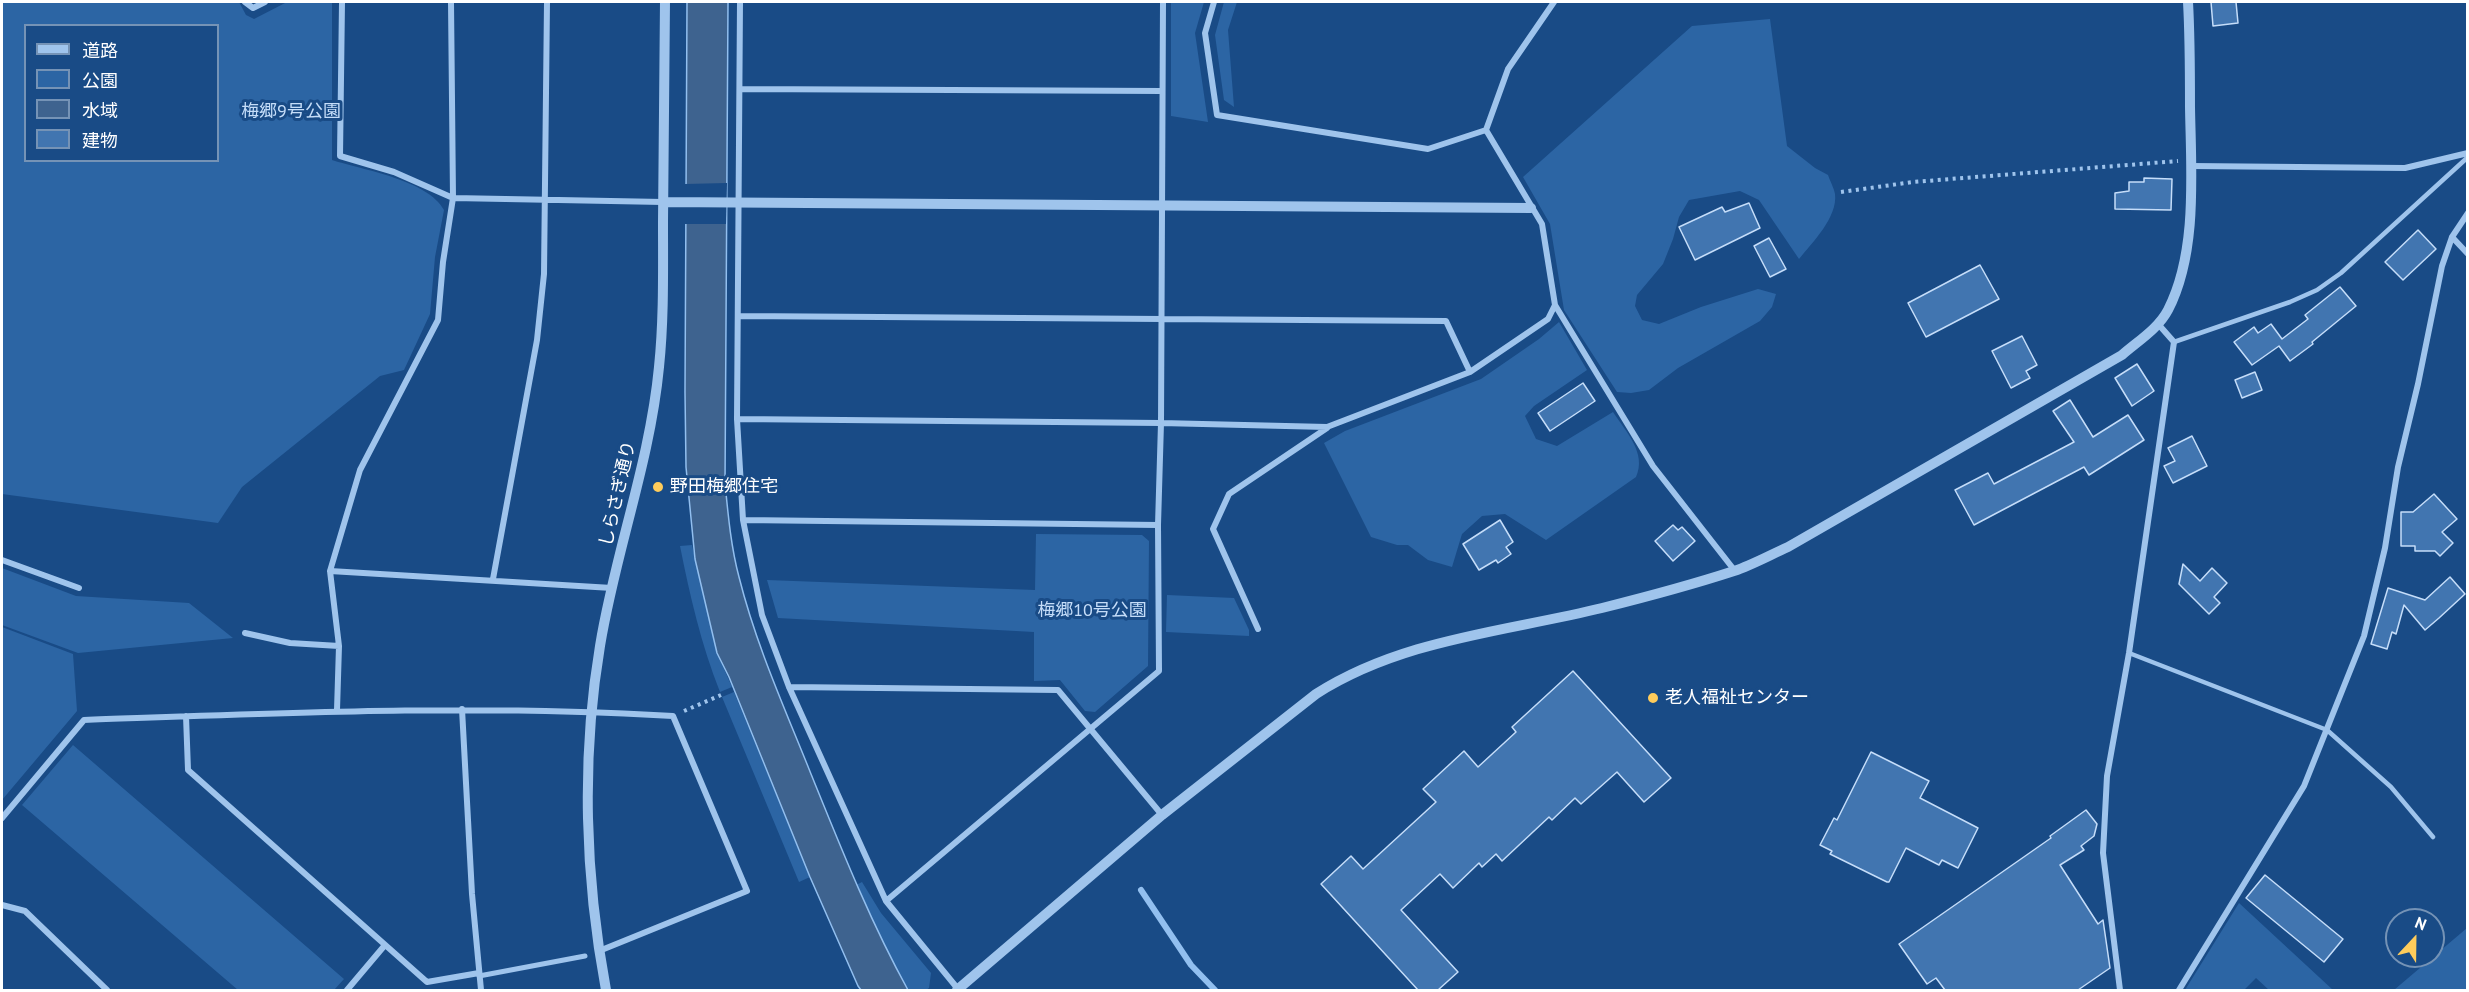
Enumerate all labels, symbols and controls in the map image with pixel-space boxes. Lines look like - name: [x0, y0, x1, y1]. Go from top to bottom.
- legend: [24, 24, 219, 162]
- text: 道路: [82, 39, 118, 62]
- text: 公園: [82, 69, 118, 92]
- text: 水域: [82, 99, 118, 122]
- park label: 梅郷9号公園: [241, 101, 341, 123]
- text: 建物: [82, 129, 118, 152]
- street label: しらさぎ通り: [595, 439, 641, 549]
- place label: 野田梅郷住宅: [670, 476, 778, 498]
- marker: 野田梅郷住宅: [651, 480, 665, 494]
- park label: 梅郷10号公園: [1037, 600, 1147, 622]
- place label: 老人福祉センター: [1665, 687, 1809, 709]
- marker: 老人福祉センター: [1646, 691, 1660, 705]
- north arrow: [2385, 908, 2445, 968]
- text: N: [2412, 912, 2430, 934]

